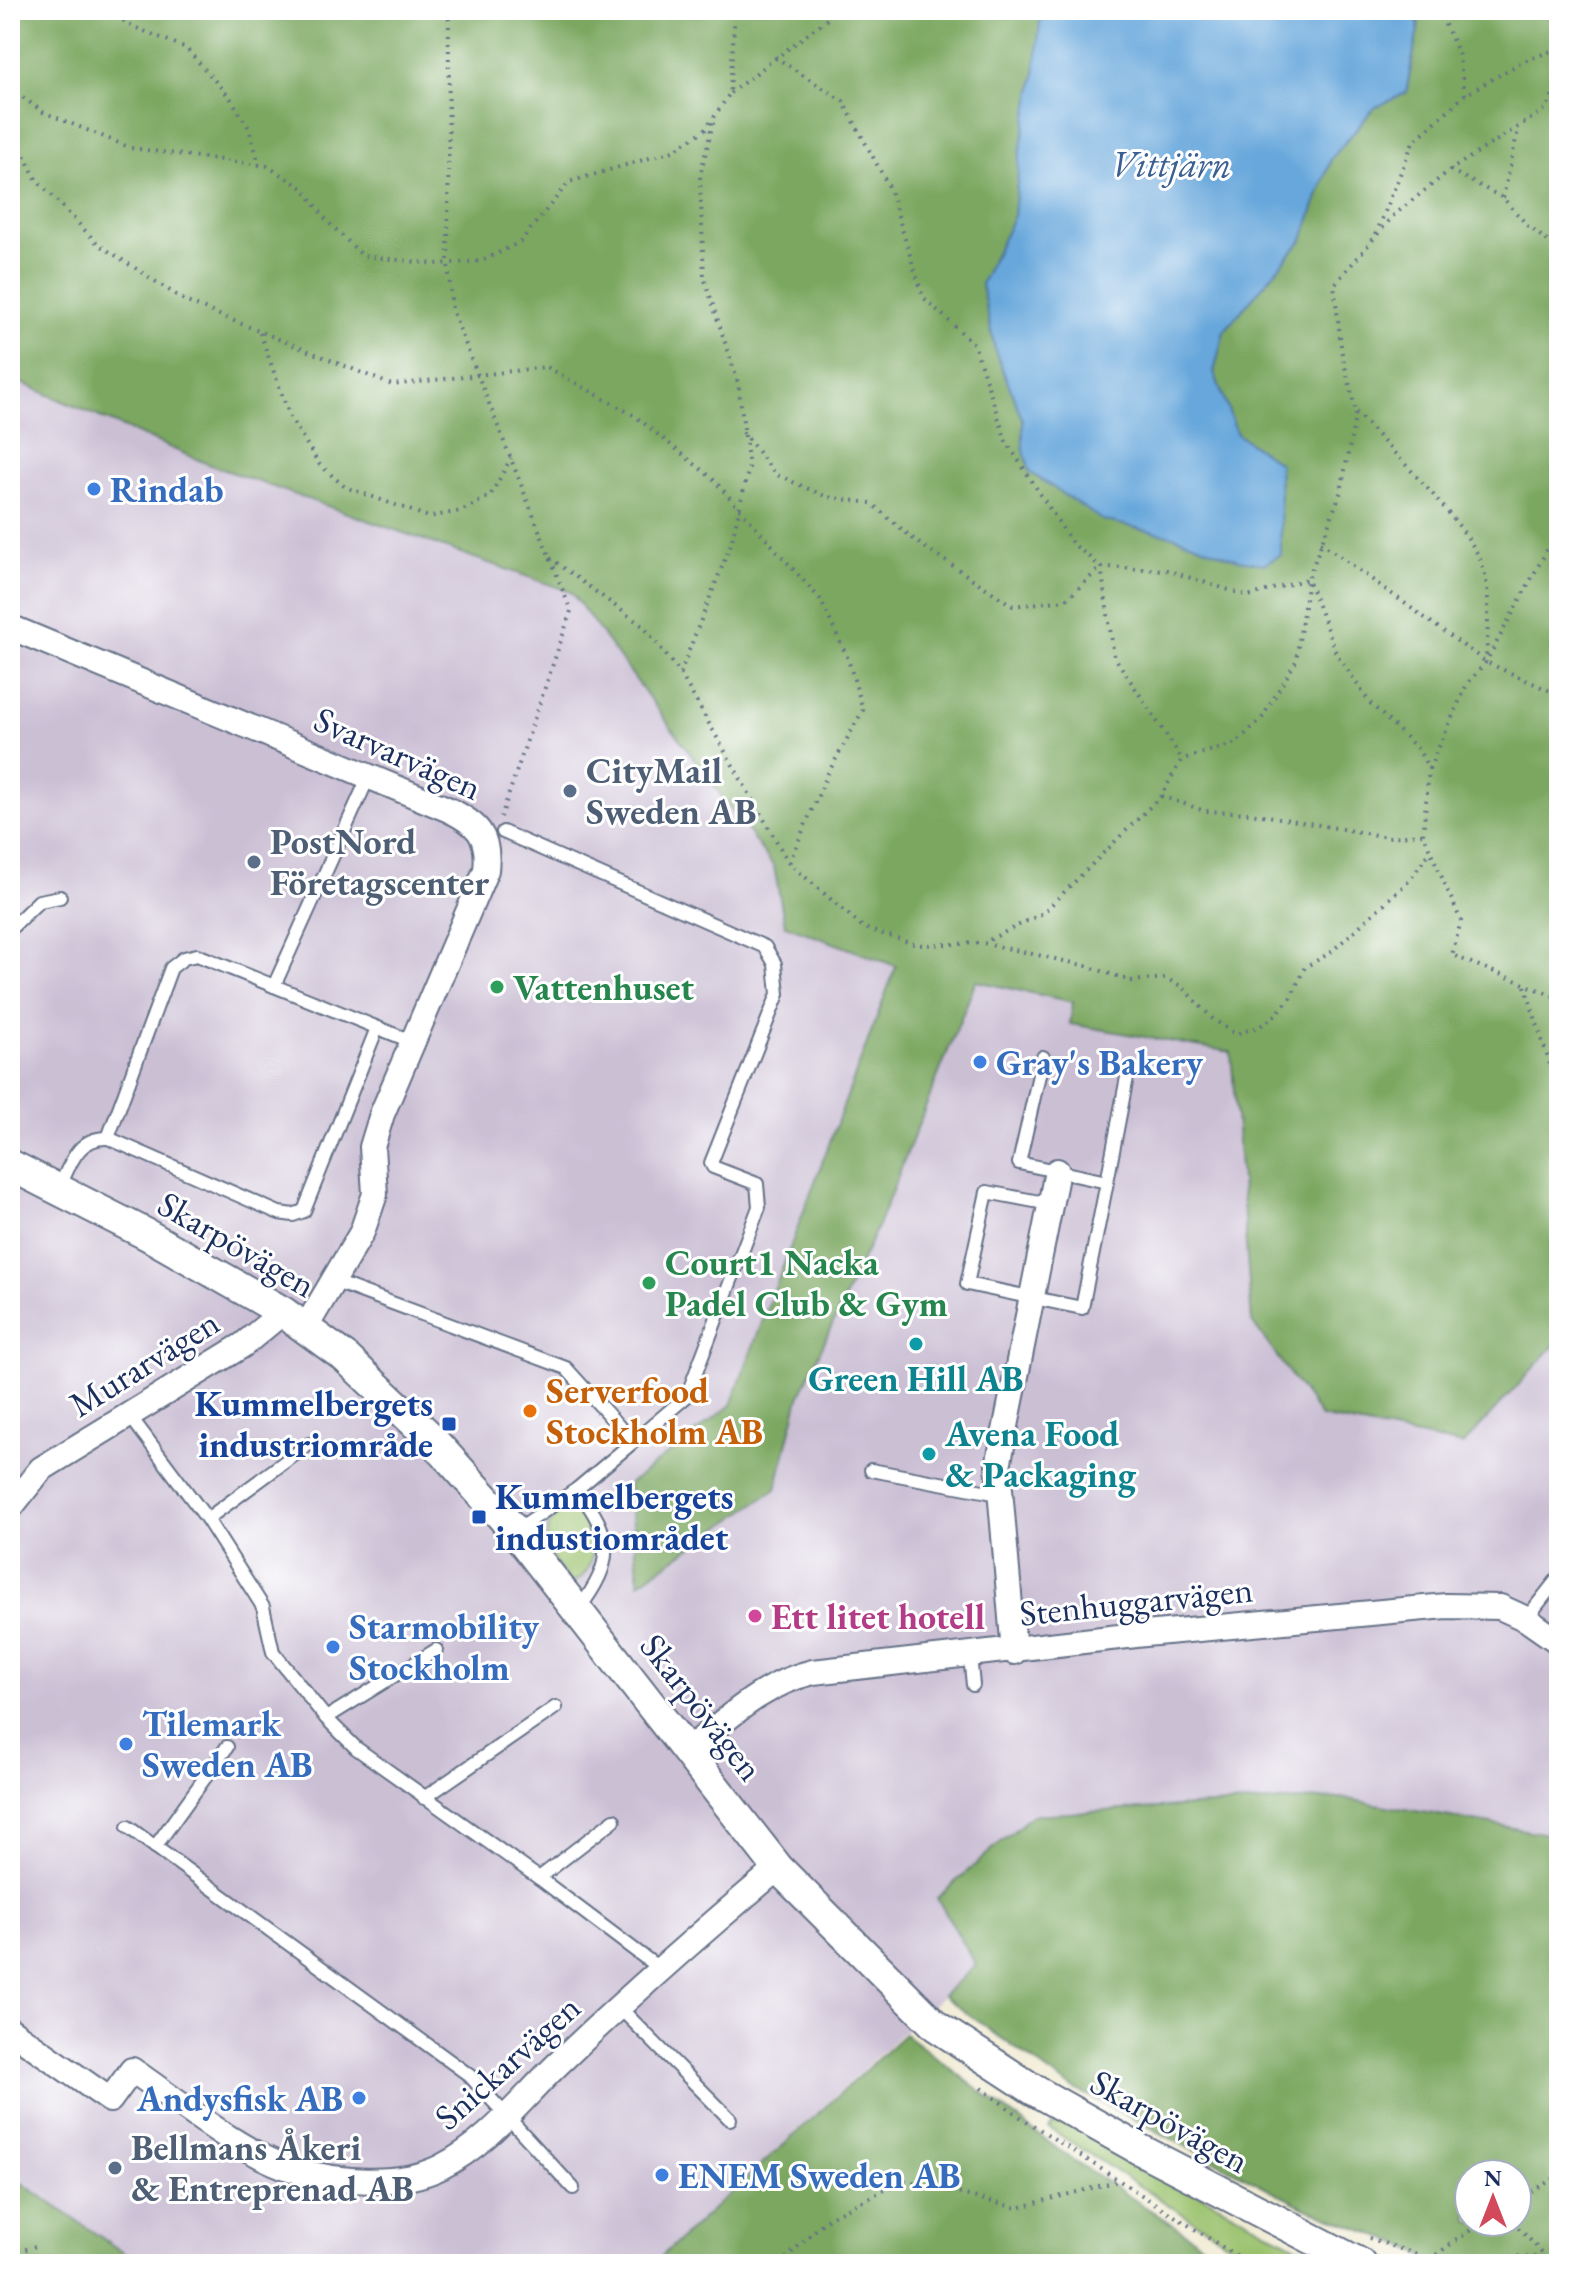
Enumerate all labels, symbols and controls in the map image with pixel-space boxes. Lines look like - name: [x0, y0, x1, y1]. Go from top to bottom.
- water label: Vittjärn: [1111, 139, 1231, 188]
- place label: Rindab: [110, 466, 224, 513]
- marker: Rindab: [85, 480, 103, 498]
- street label: Svarvarvägen: [307, 695, 489, 811]
- place label: CityMail Sweden AB: [586, 747, 756, 835]
- marker: CityMail Sweden AB: [561, 782, 579, 800]
- place label: PostNord Företagscenter: [270, 818, 489, 906]
- marker: PostNord Företagscenter: [245, 853, 263, 871]
- place label: Vattenhuset: [513, 964, 695, 1011]
- marker: Vattenhuset: [488, 978, 506, 996]
- place label: Gray's Bakery: [996, 1039, 1204, 1086]
- marker: Gray's Bakery: [971, 1053, 989, 1071]
- street label: Skarpövägen: [150, 1180, 324, 1308]
- place label: Court1 Nacka Padel Club & Gym: [665, 1239, 948, 1327]
- marker: Court1 Nacka Padel Club & Gym: [640, 1274, 658, 1292]
- street label: Murarvägen: [60, 1299, 228, 1427]
- marker: Green Hill AB: [907, 1335, 925, 1353]
- place label: Green Hill AB: [808, 1355, 1024, 1402]
- place label: Serverfood Stockholm AB: [546, 1367, 763, 1455]
- place label: Kummelbergets industriområde: [195, 1380, 433, 1468]
- marker: Serverfood Stockholm AB: [521, 1402, 539, 1420]
- place label: Avena Food & Packaging: [944, 1410, 1137, 1498]
- marker: Kummelbergets industriområde: [440, 1415, 458, 1433]
- marker: Avena Food & Packaging: [920, 1445, 938, 1463]
- place label: Kummelbergets industiområdet: [495, 1473, 733, 1561]
- marker: Kummelbergets industiområdet: [470, 1508, 488, 1526]
- street label: Stenhuggarvägen: [1017, 1565, 1255, 1637]
- place label: Ett litet hotell: [771, 1593, 985, 1640]
- place label: Starmobility Stockholm: [349, 1603, 540, 1691]
- marker: Ett litet hotell: [746, 1607, 764, 1625]
- street label: Skarpövägen: [630, 1624, 774, 1790]
- marker: Starmobility Stockholm: [324, 1638, 342, 1656]
- place label: Tilemark Sweden AB: [142, 1700, 312, 1788]
- marker: Tilemark Sweden AB: [117, 1735, 135, 1753]
- street label: Snickarvägen: [424, 1984, 590, 2140]
- street label: Skarpövägen: [1082, 2058, 1258, 2184]
- place label: Andysfisk AB: [136, 2075, 343, 2122]
- marker: Andysfisk AB: [350, 2089, 368, 2107]
- place label: Bellmans Åkeri & Entreprenad AB: [131, 2124, 414, 2212]
- place label: ENEM Sweden AB: [678, 2152, 961, 2199]
- north arrow: [1453, 2158, 1533, 2238]
- marker: Bellmans Åkeri & Entreprenad AB: [106, 2159, 124, 2177]
- text: N: [1484, 2164, 1502, 2193]
- marker: ENEM Sweden AB: [653, 2166, 671, 2184]

